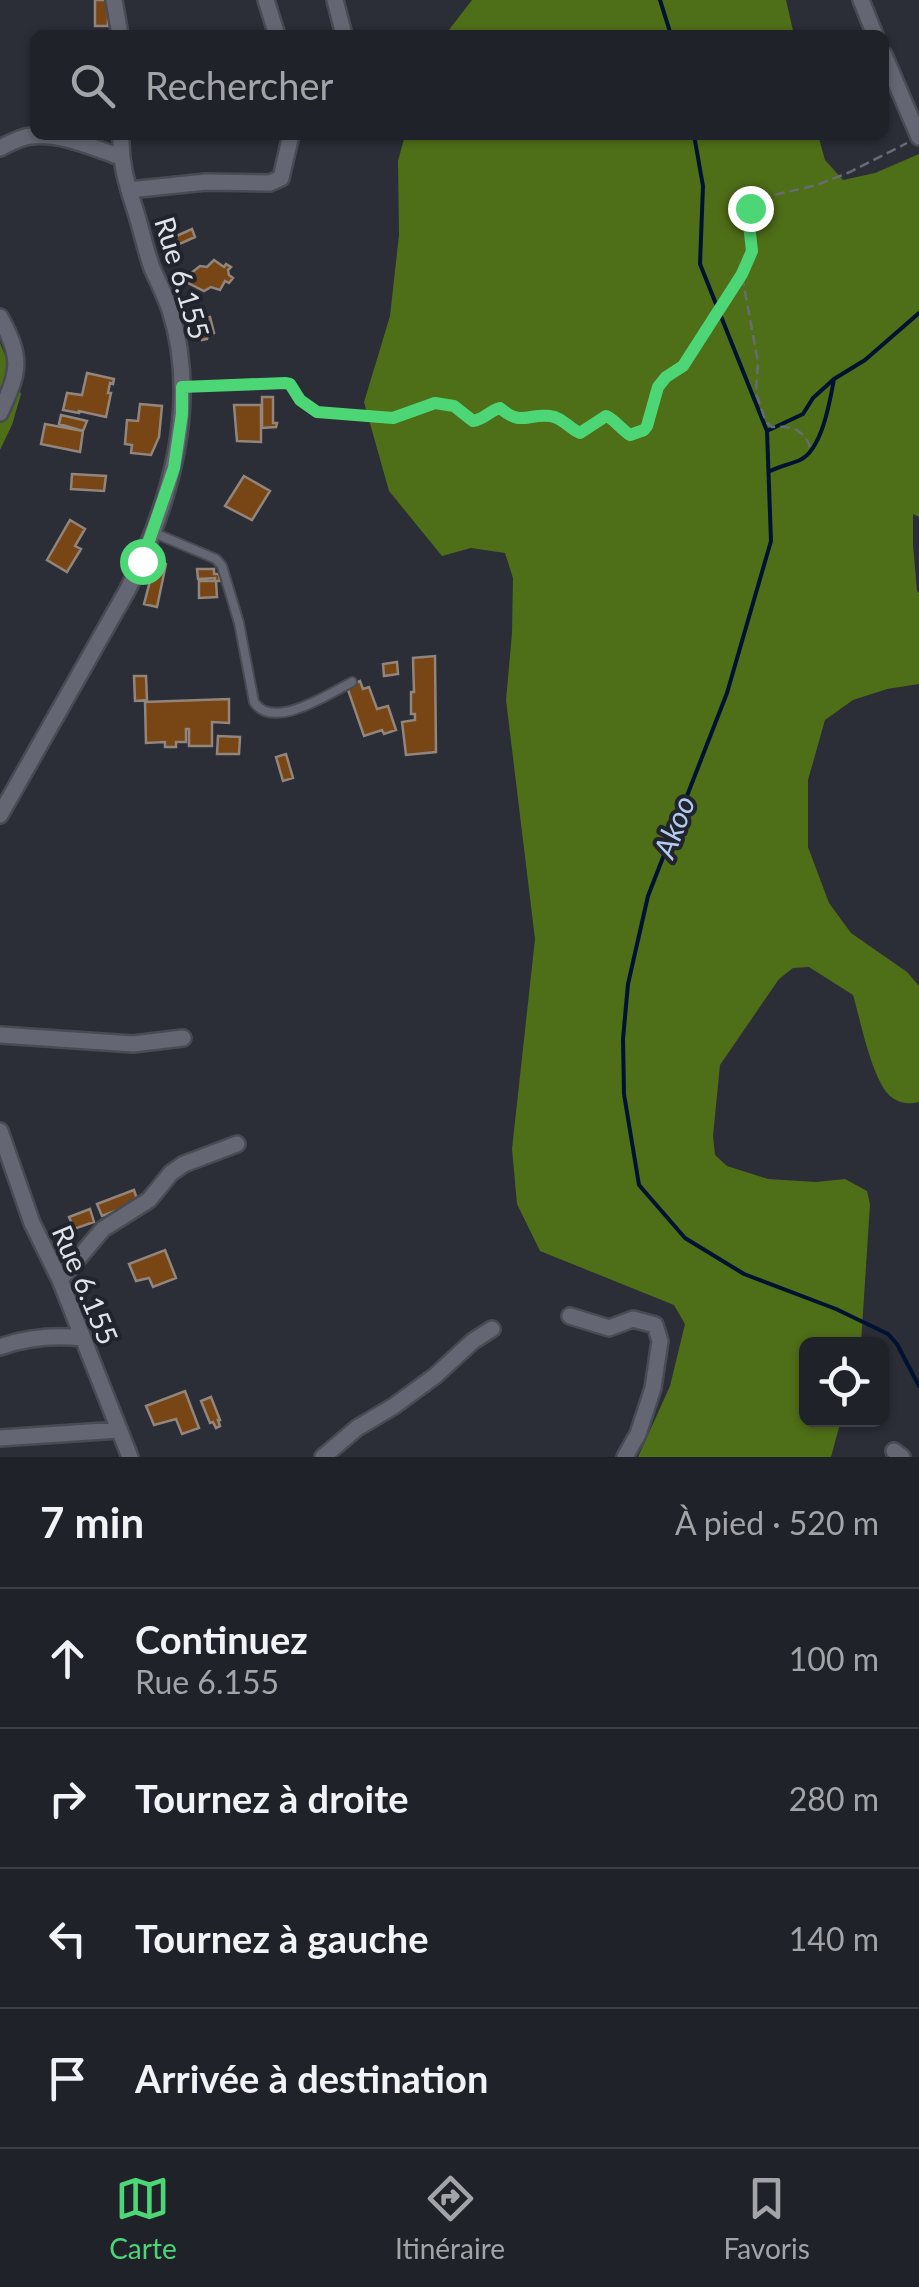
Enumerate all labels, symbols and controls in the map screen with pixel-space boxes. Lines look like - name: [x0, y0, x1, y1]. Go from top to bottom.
- search box: [30, 30, 889, 140]
- icon: search: [65, 58, 120, 113]
- text: Rechercher: [145, 62, 333, 108]
- route end: [728, 186, 774, 232]
- street label: Rue 6.155: [148, 212, 218, 343]
- route start: [120, 539, 166, 585]
- water label: Akoo: [645, 790, 701, 863]
- street label: Rue 6.155: [46, 1220, 126, 1349]
- map controls: [799, 1337, 889, 1427]
- button: locate: [799, 1337, 889, 1427]
- text: 7 min: [40, 1497, 144, 1547]
- text: À pied · 520 m: [675, 1503, 879, 1542]
- text: Continuez: [135, 1616, 308, 1662]
- icon: ahead: [40, 1631, 95, 1686]
- text: 100 m: [789, 1639, 879, 1678]
- text: Rue 6.155: [135, 1662, 279, 1701]
- icon: right: [40, 1771, 95, 1826]
- text: Tournez à droite: [135, 1775, 409, 1821]
- text: 280 m: [789, 1779, 879, 1818]
- icon: left: [40, 1911, 95, 1966]
- text: Tournez à gauche: [135, 1915, 428, 1961]
- text: 140 m: [789, 1919, 879, 1958]
- icon: arrive: [40, 2051, 95, 2106]
- text: Arrivée à destination: [135, 2055, 488, 2101]
- tab: Carte: [109, 2171, 177, 2265]
- tab: Itinéraire: [395, 2171, 505, 2265]
- tab: Favoris: [723, 2171, 810, 2265]

